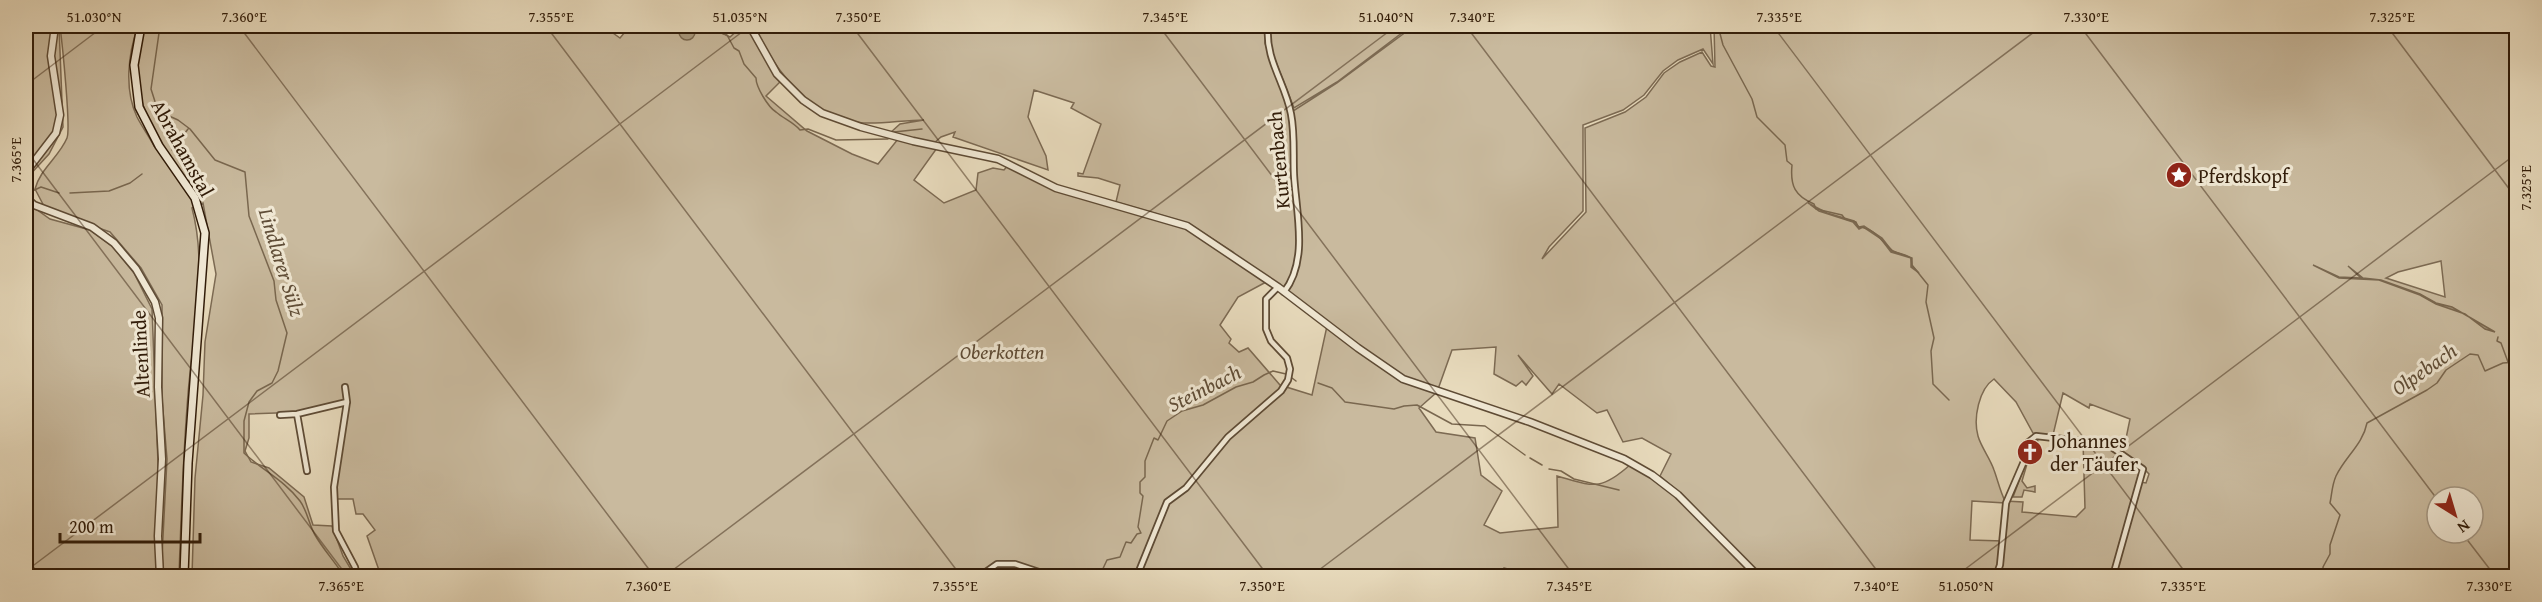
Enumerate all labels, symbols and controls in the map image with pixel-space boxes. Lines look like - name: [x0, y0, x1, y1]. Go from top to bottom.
- text: 51.030°N: [67, 6, 122, 27]
- text: 7.360°E: [221, 6, 267, 27]
- text: 7.355°E: [528, 6, 574, 27]
- text: 51.035°N: [713, 6, 768, 27]
- text: 7.350°E: [835, 6, 881, 27]
- text: 7.345°E: [1142, 6, 1188, 27]
- text: 51.040°N: [1359, 6, 1414, 27]
- text: 7.340°E: [1449, 6, 1495, 27]
- text: 7.335°E: [1756, 6, 1802, 27]
- text: 7.330°E: [2063, 6, 2109, 27]
- text: 7.325°E: [2369, 6, 2415, 27]
- street label: Abrahamstal: [144, 94, 222, 202]
- street label: Kurtenbach: [1259, 110, 1297, 210]
- text: 7.365°E: [5, 137, 26, 183]
- place icon: Pferdskopf: [2164, 160, 2194, 190]
- place label: Pferdskopf: [2198, 161, 2291, 190]
- text: 7.325°E: [2515, 165, 2536, 211]
- water label: Lindlarer Sülz: [251, 203, 313, 320]
- street label: Altenlinde: [123, 309, 157, 399]
- water label: Olpebach: [2385, 335, 2463, 403]
- park label: Oberkotten: [960, 337, 1044, 366]
- water label: Steinbach: [1162, 356, 1247, 420]
- place label: Johannes der Täufer: [2047, 426, 2138, 478]
- church icon: Johannes der Täufer: [2015, 437, 2045, 467]
- north arrow: [2425, 485, 2485, 545]
- scale bar: [60, 506, 200, 544]
- text: 200 m: [69, 513, 114, 540]
- text: N: [2452, 514, 2476, 540]
- text: 7.365°E: [318, 575, 364, 596]
- text: 7.360°E: [625, 575, 671, 596]
- text: 7.355°E: [932, 575, 978, 596]
- text: 7.350°E: [1239, 575, 1285, 596]
- text: 7.345°E: [1546, 575, 1592, 596]
- text: 7.340°E: [1853, 575, 1899, 596]
- text: 51.050°N: [1939, 575, 1994, 596]
- text: 7.335°E: [2160, 575, 2206, 596]
- text: 7.330°E: [2466, 575, 2512, 596]

